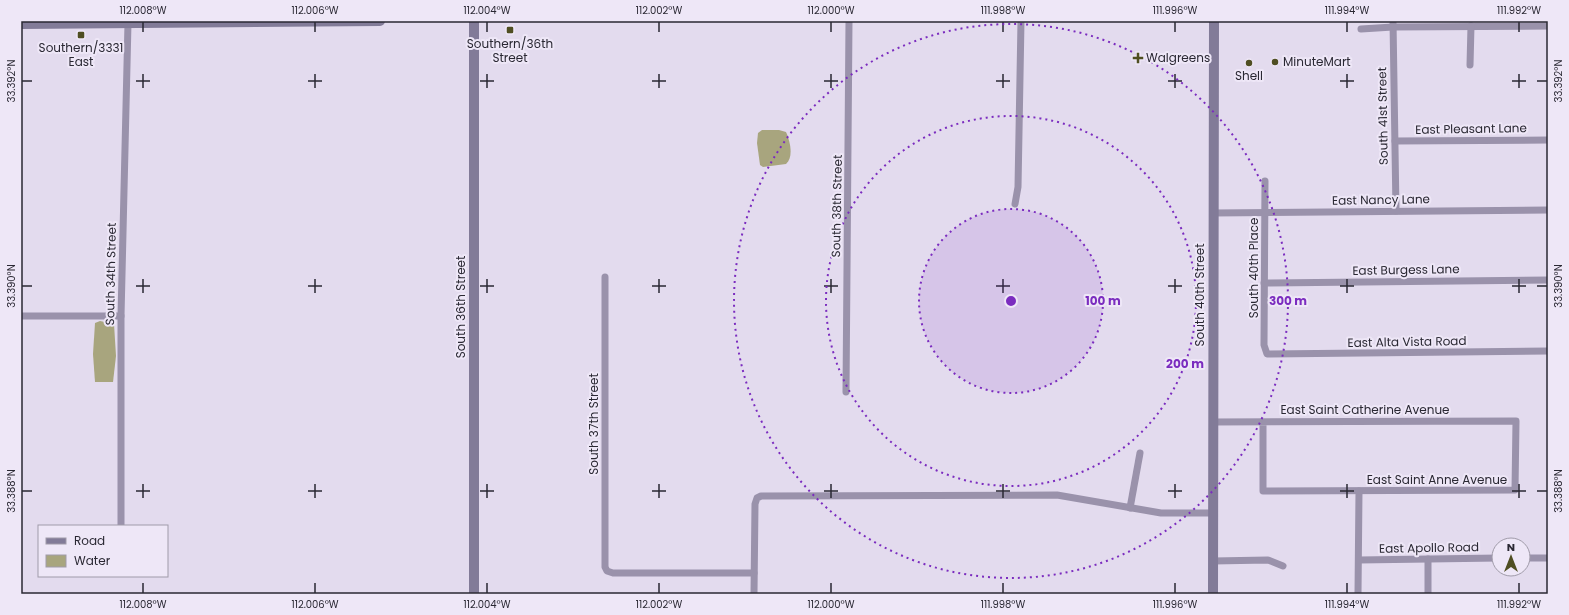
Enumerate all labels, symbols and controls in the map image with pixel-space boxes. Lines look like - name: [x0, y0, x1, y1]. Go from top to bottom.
- text: 112.008°W: [120, 3, 167, 18]
- text: 112.006°W: [291, 3, 339, 18]
- text: 112.004°W: [464, 3, 511, 18]
- text: 112.002°W: [636, 3, 682, 18]
- text: 112.000°W: [808, 3, 855, 18]
- text: 111.998°W: [981, 3, 1025, 18]
- text: 111.996°W: [1153, 3, 1197, 18]
- text: 111.994°W: [1325, 3, 1369, 18]
- text: 111.992°W: [1497, 3, 1541, 18]
- marker: Southern/36th Street: [505, 25, 515, 35]
- marker: Southern/3331 East: [76, 30, 86, 40]
- place label: Southern/36th Street: [467, 35, 553, 66]
- place label: Southern/3331 East: [39, 39, 123, 70]
- place label: Walgreens: [1146, 49, 1210, 66]
- marker: Walgreens: [1133, 53, 1143, 63]
- place label: MinuteMart: [1283, 53, 1351, 70]
- marker: MinuteMart: [1270, 57, 1280, 67]
- marker: Shell: [1244, 58, 1254, 68]
- text: 33.392°N: [4, 60, 19, 102]
- text: 33.392°N: [1551, 60, 1566, 102]
- place label: Shell: [1235, 67, 1263, 84]
- street label: South 41st Street: [1373, 67, 1392, 165]
- street label: East Pleasant Lane: [1415, 119, 1527, 138]
- street label: South 38th Street: [827, 155, 846, 257]
- street label: East Nancy Lane: [1332, 190, 1430, 209]
- street label: South 40th Place: [1245, 218, 1262, 318]
- street label: South 34th Street: [101, 223, 120, 325]
- street label: South 40th Street: [1191, 243, 1208, 347]
- street label: South 36th Street: [452, 256, 469, 358]
- street label: East Burgess Lane: [1352, 260, 1460, 279]
- text: 33.390°N: [4, 264, 19, 308]
- text: 33.390°N: [1551, 264, 1566, 308]
- text: 100 m: [1085, 292, 1121, 309]
- text: 300 m: [1269, 292, 1307, 309]
- centre of rings: [1004, 294, 1018, 308]
- street label: East Alta Vista Road: [1347, 332, 1467, 351]
- text: 200 m: [1166, 355, 1204, 372]
- street label: South 37th Street: [585, 373, 602, 475]
- street label: East Saint Catherine Avenue: [1280, 401, 1450, 418]
- text: 33.388°N: [4, 469, 19, 513]
- text: 33.388°N: [1551, 469, 1566, 513]
- street label: East Saint Anne Avenue: [1367, 471, 1507, 488]
- legend: [38, 525, 168, 577]
- text: Road: [74, 532, 105, 549]
- north arrow: [1491, 537, 1531, 577]
- street label: East Apollo Road: [1379, 538, 1479, 557]
- text: N: [1507, 539, 1515, 555]
- text: Water: [74, 552, 111, 569]
- text: 112.008°W: [120, 597, 167, 612]
- text: 112.006°W: [291, 597, 339, 612]
- text: 112.004°W: [464, 597, 511, 612]
- text: 112.002°W: [636, 597, 682, 612]
- text: 112.000°W: [808, 597, 855, 612]
- text: 111.998°W: [981, 597, 1025, 612]
- text: 111.996°W: [1153, 597, 1197, 612]
- text: 111.994°W: [1325, 597, 1369, 612]
- text: 111.992°W: [1497, 597, 1541, 612]

